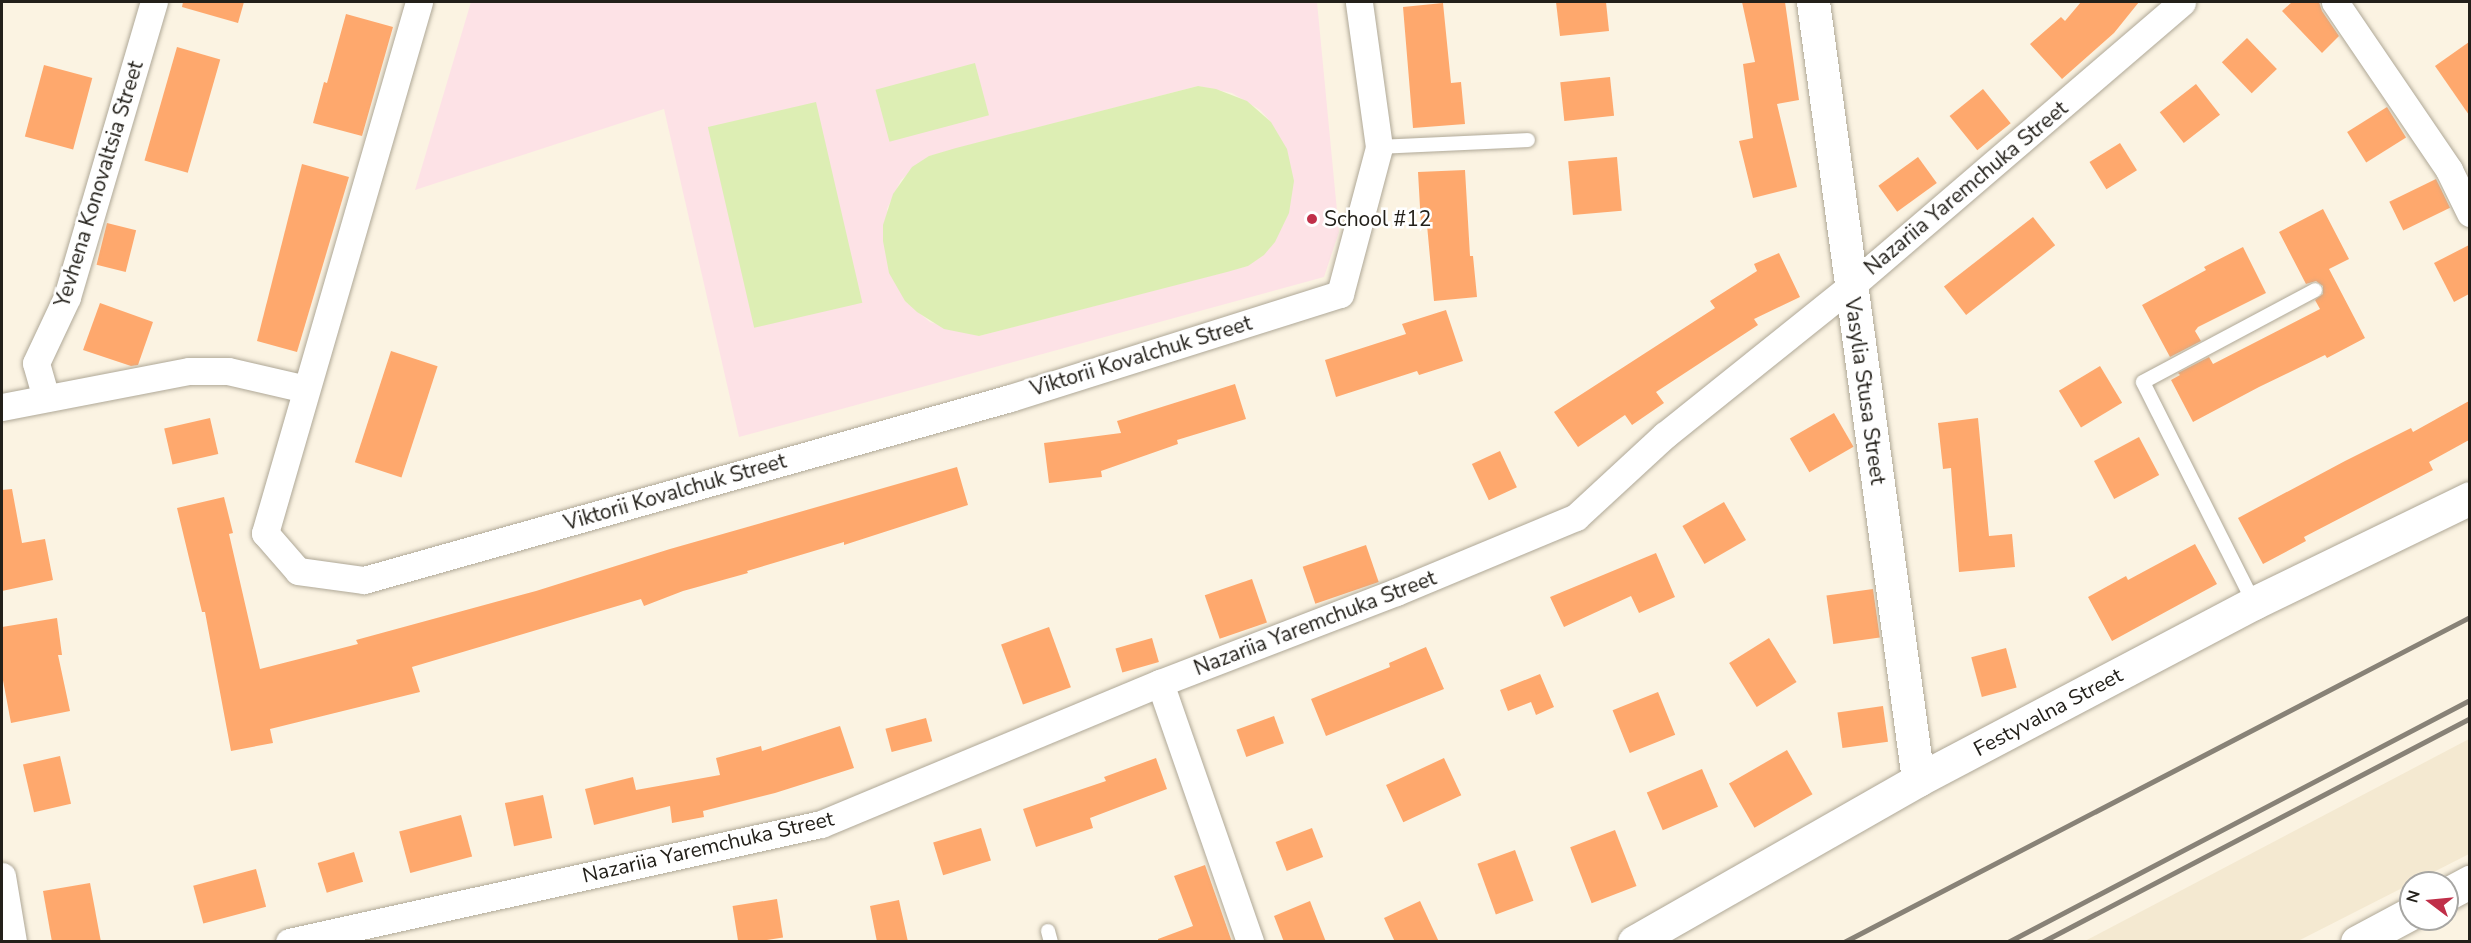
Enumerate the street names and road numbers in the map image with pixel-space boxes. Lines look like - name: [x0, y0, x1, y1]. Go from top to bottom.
- street label: Yevhena Konovaltsia Street: [49, 58, 149, 310]
- street label: Nazariia Yaremchuka Street: [1859, 96, 2073, 280]
- street label: Vasylia Stusa Street: [1839, 296, 1891, 486]
- street label: Viktorii Kovalchuk Street: [1027, 310, 1255, 402]
- street label: Viktorii Kovalchuk Street: [561, 448, 789, 536]
- street label: Nazariia Yaremchuka Street: [1190, 565, 1440, 681]
- street label: Festyvalna Street: [1969, 662, 2127, 762]
- street label: Nazariia Yaremchuka Street: [580, 806, 836, 888]

